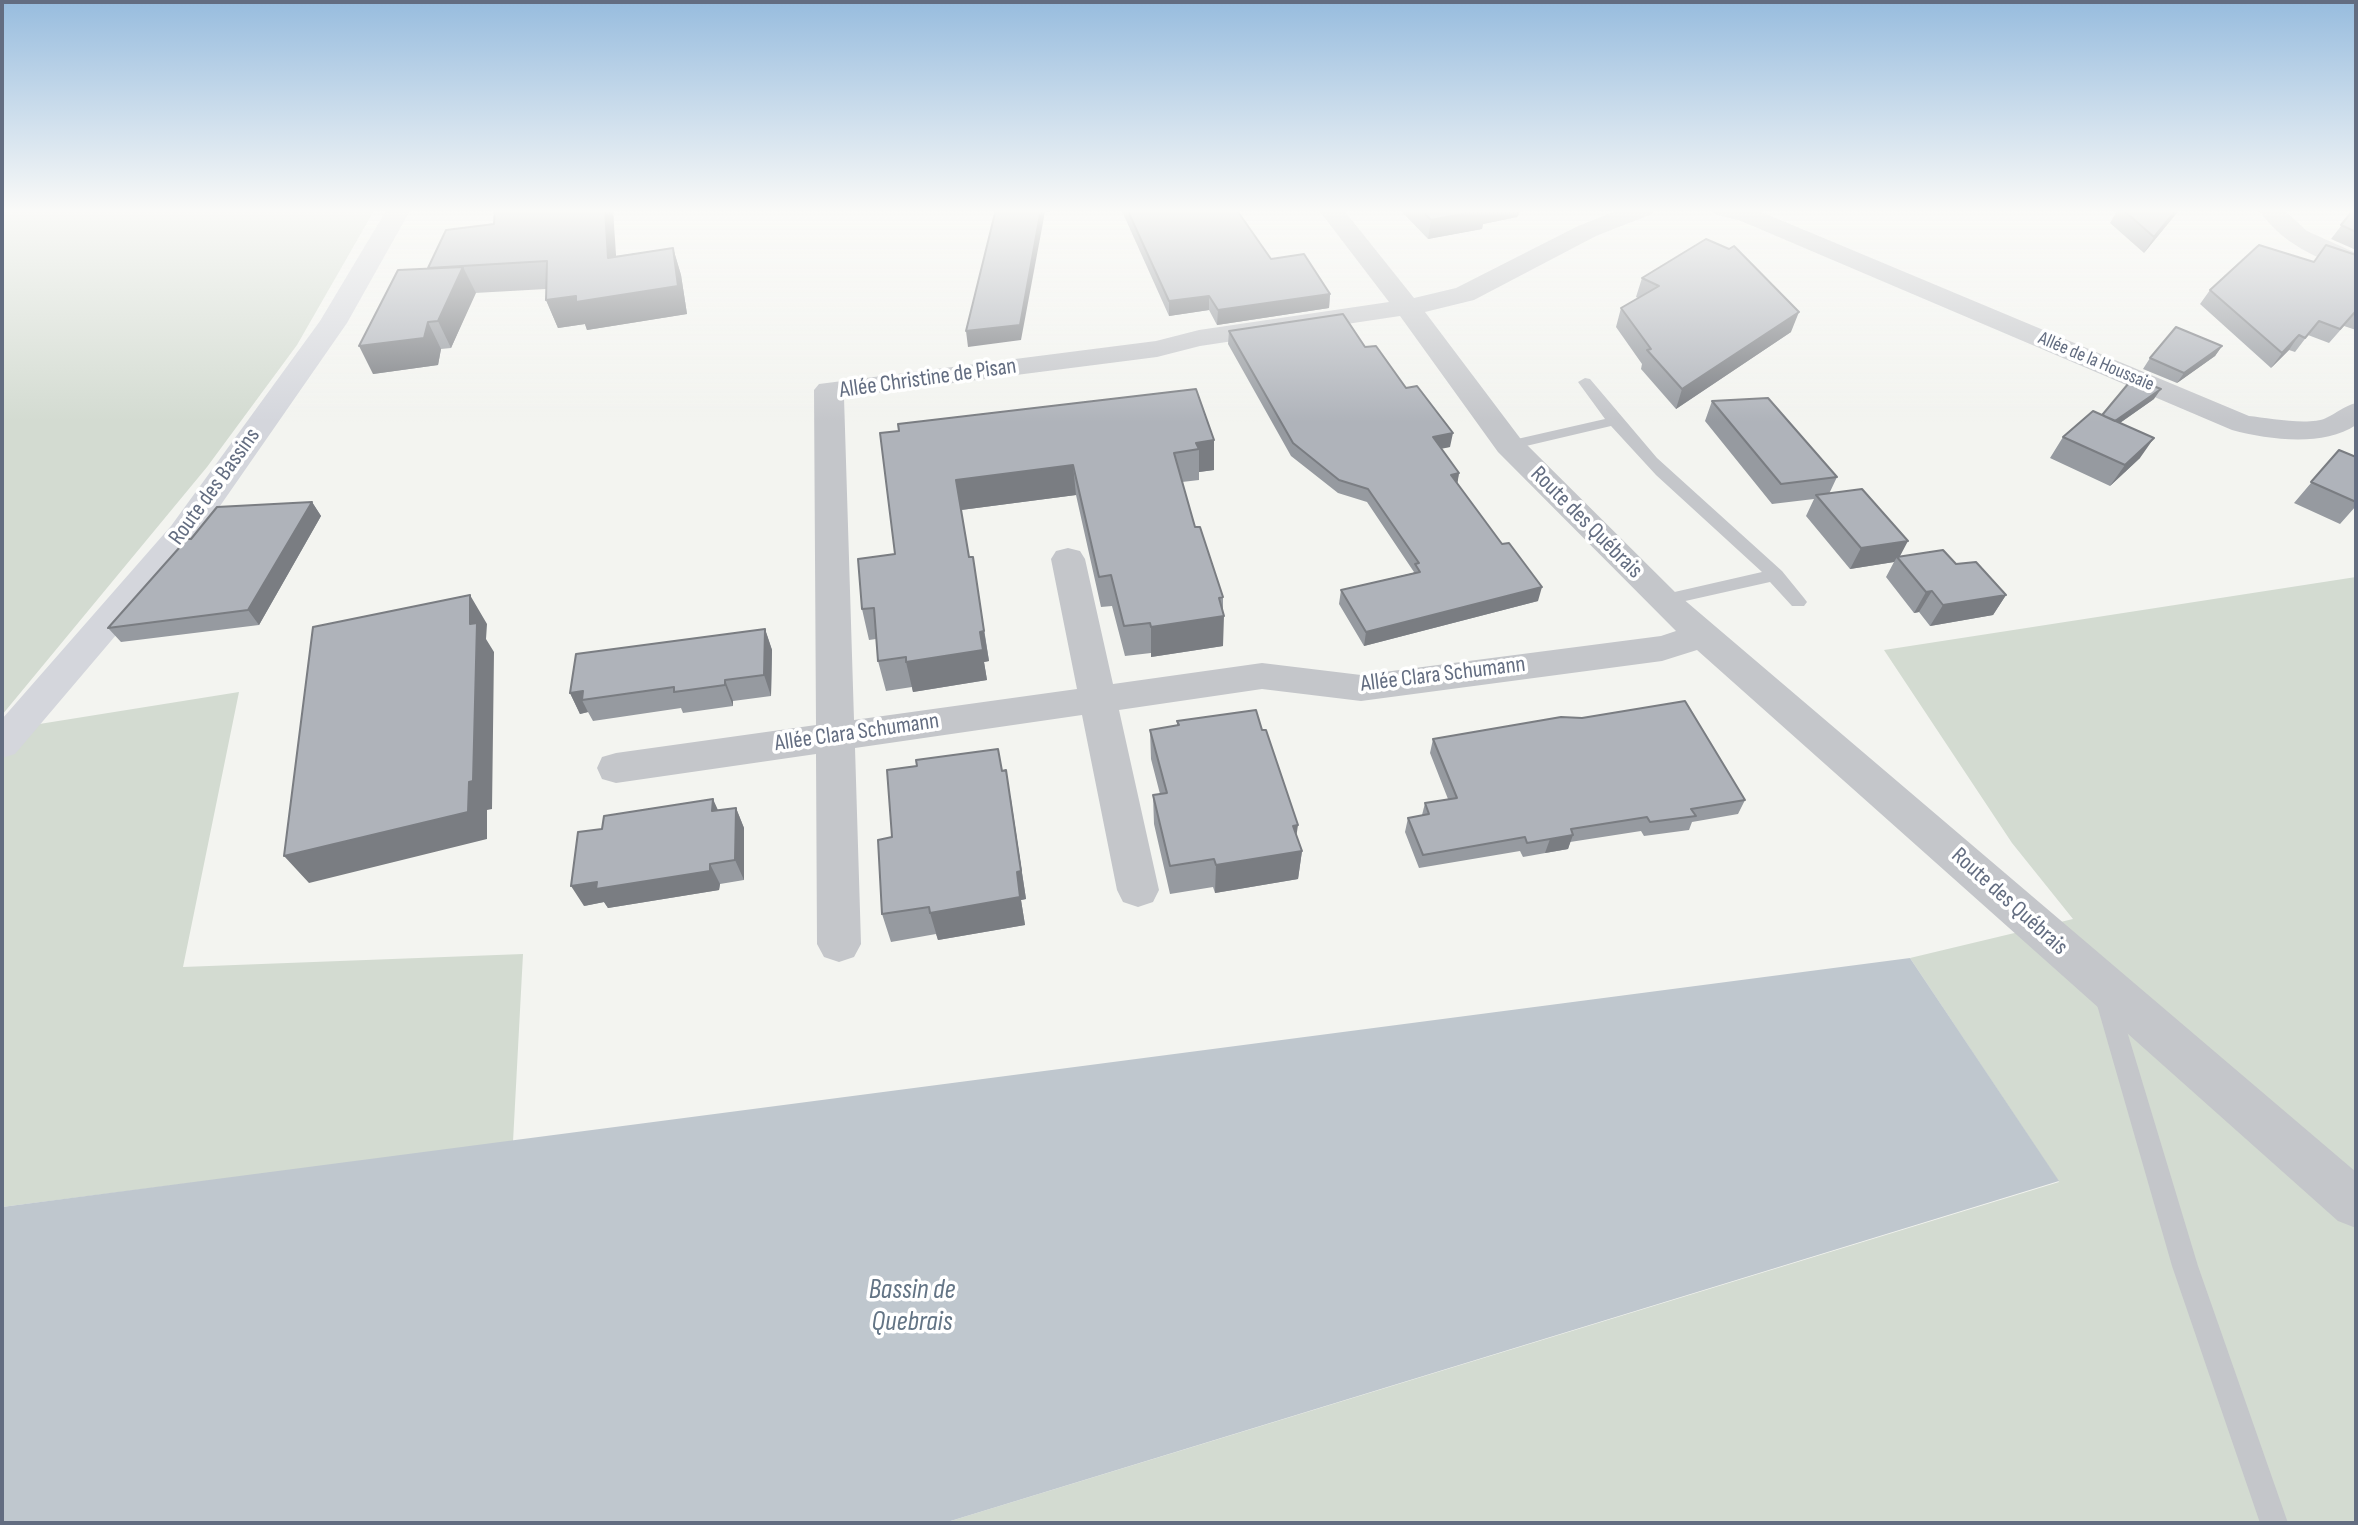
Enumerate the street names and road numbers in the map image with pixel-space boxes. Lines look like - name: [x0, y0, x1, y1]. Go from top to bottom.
- street label: Allée de la Houssaie: [2035, 327, 2157, 397]
- street label: Allée Christine de Pisan: [838, 353, 1018, 405]
- street label: Route des Bassins: [163, 423, 267, 551]
- street label: Route des Québrais: [1524, 461, 1648, 585]
- street label: Allée Clara Schumann: [1359, 651, 1527, 699]
- street label: Allée Clara Schumann: [773, 708, 941, 758]
- street label: Route des Québrais: [1945, 842, 2073, 962]

